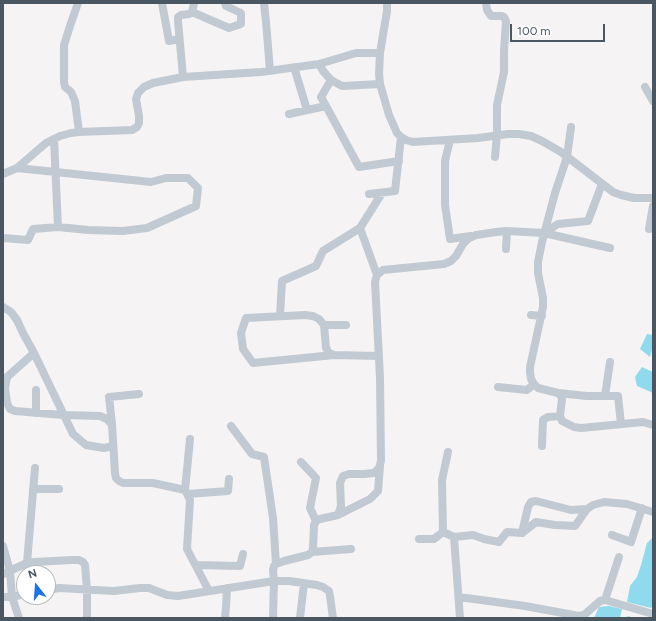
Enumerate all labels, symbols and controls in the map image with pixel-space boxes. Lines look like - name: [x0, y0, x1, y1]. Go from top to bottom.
- scale bar: [512, 16, 607, 42]
- text: 100 m: [517, 24, 551, 38]
- north arrow: [16, 565, 56, 605]
- text: N: [27, 567, 39, 581]

